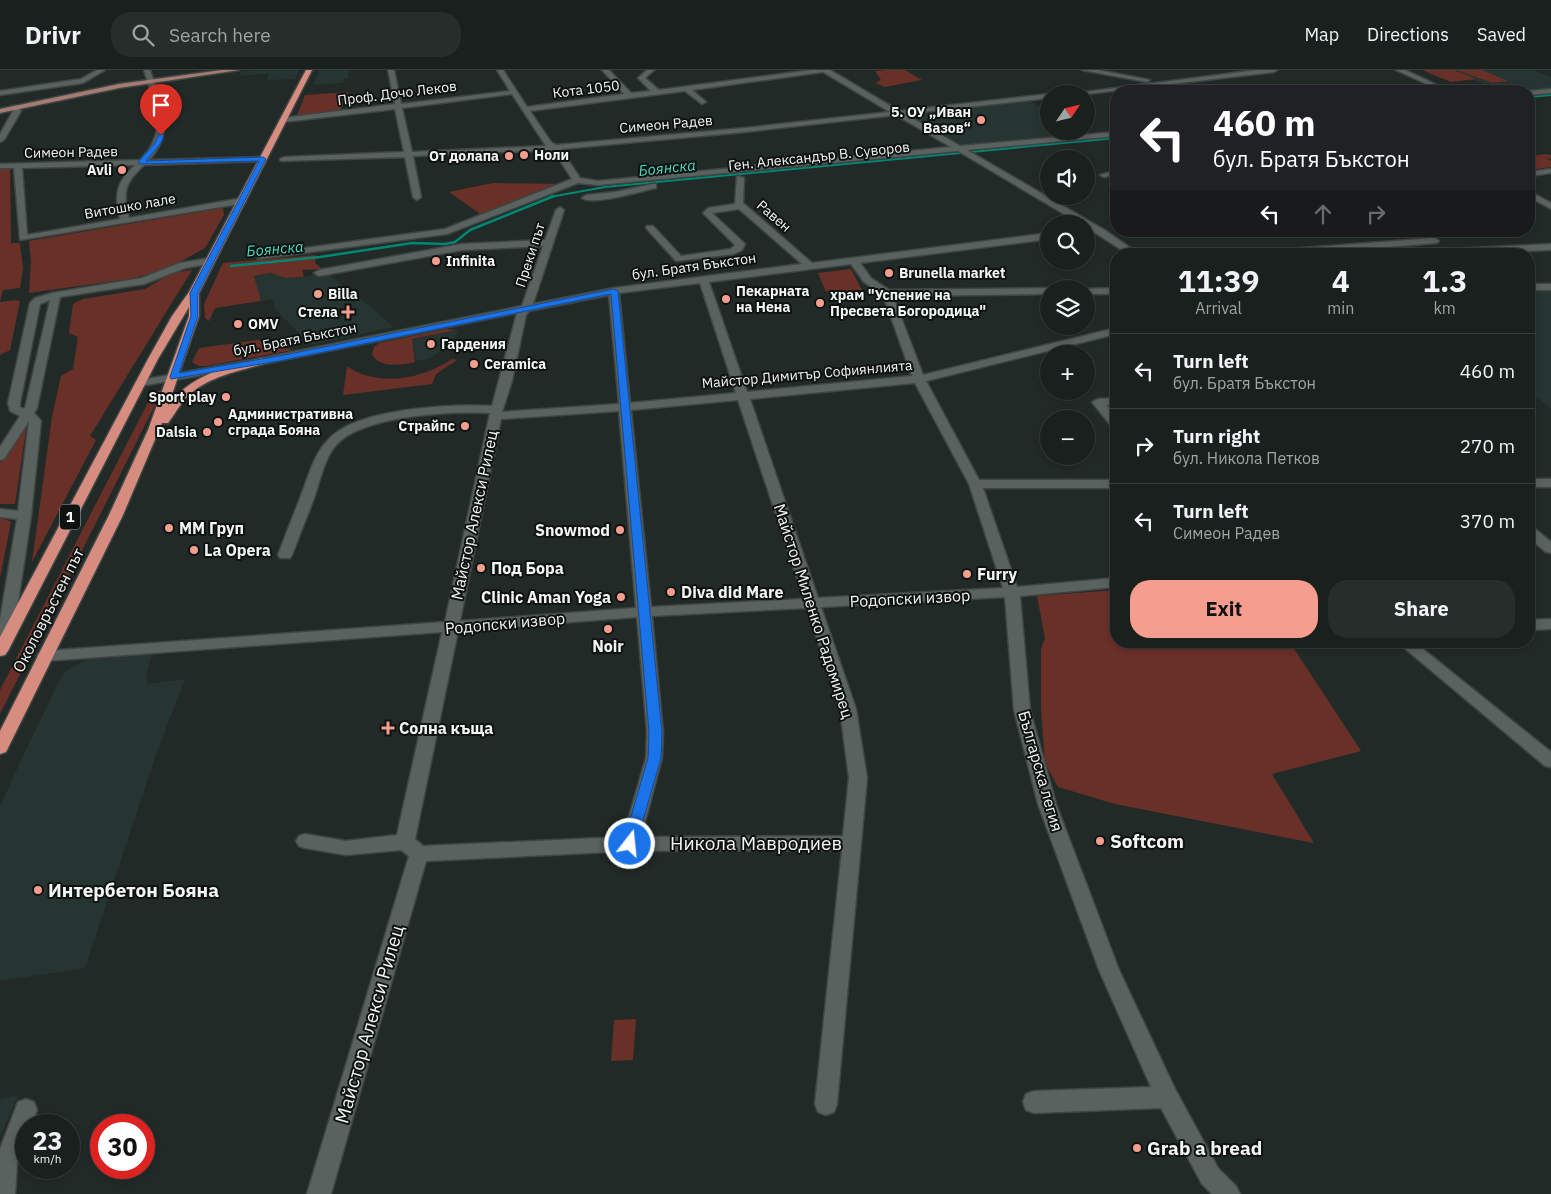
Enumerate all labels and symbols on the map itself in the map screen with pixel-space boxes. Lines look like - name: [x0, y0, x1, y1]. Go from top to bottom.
- street label: Кота 1050: [551, 76, 621, 102]
- street label: Проф. Дочо Леков: [336, 77, 458, 109]
- pin: [140, 84, 182, 135]
- north arrow: [1040, 85, 1095, 140]
- place label: 5. ОУ „Иван Вазов“: [891, 103, 971, 137]
- street label: Симеон Радев: [619, 111, 713, 137]
- marker: 5. ОУ „Иван Вазов“: [975, 114, 987, 126]
- street label: Ген. Александър В. Суворов: [727, 138, 911, 174]
- street label: Симеон Радев: [24, 142, 118, 162]
- place label: Ноли: [534, 146, 569, 164]
- place label: От долапа: [429, 147, 499, 165]
- marker: Ноли: [518, 149, 530, 161]
- marker: От долапа: [503, 150, 515, 162]
- water label: Боянска: [637, 155, 697, 180]
- place label: Avli: [87, 161, 112, 179]
- marker: Avli: [116, 164, 128, 176]
- street label: Витошко лале: [83, 189, 177, 223]
- street label: Равен: [753, 196, 795, 236]
- street label: Преки път: [511, 220, 549, 290]
- water label: Боянска: [245, 237, 305, 260]
- street label: бул. Братя Бъкстон: [631, 248, 757, 284]
- place label: Infinita: [446, 252, 495, 270]
- marker: Infinita: [430, 255, 442, 267]
- place label: Brunella market: [899, 264, 1005, 282]
- marker: Brunella market: [883, 267, 895, 279]
- place label: Пекарната на Нена: [736, 282, 810, 316]
- place label: Billa: [328, 285, 358, 303]
- place label: храм "Успение на Пресвета Богородица": [830, 286, 986, 320]
- marker: Billa: [312, 288, 324, 300]
- marker: Пекарната на Нена: [720, 293, 732, 305]
- marker: храм "Успение на Пресвета Богородица": [814, 297, 826, 309]
- place label: Стела: [298, 303, 338, 321]
- marker: Стела: [342, 306, 354, 318]
- place label: OMV: [248, 315, 279, 333]
- street label: бул. Братя Бъкстон: [232, 318, 358, 360]
- marker: OMV: [232, 318, 244, 330]
- place label: Гардения: [441, 335, 506, 353]
- marker: Гардения: [425, 338, 437, 350]
- place label: Ceramica: [484, 355, 546, 373]
- street label: Майстор Димитър Софиянлията: [701, 356, 914, 392]
- marker: Ceramica: [468, 358, 480, 370]
- place label: Sport play: [148, 388, 217, 406]
- marker: Sport play: [220, 391, 232, 403]
- place label: Административна сграда Бояна: [228, 405, 353, 439]
- marker: Административна сграда Бояна: [212, 416, 224, 428]
- place label: Страйпс: [398, 417, 455, 435]
- marker: Страйпс: [459, 420, 471, 432]
- place label: Dalsia: [156, 423, 197, 441]
- marker: Dalsia: [201, 426, 213, 438]
- street label: Майстор Алекси Рилец: [446, 428, 502, 602]
- street label: Майстор Миленко Радомирец: [770, 501, 858, 721]
- road number: 1: [60, 504, 80, 530]
- place label: ММ Груп: [179, 518, 244, 538]
- place label: Snowmod: [535, 520, 610, 540]
- marker: ММ Груп: [163, 522, 175, 534]
- marker: Snowmod: [614, 524, 626, 536]
- place label: La Opera: [204, 540, 271, 560]
- street label: Околовръстен път: [8, 544, 88, 676]
- marker: La Opera: [188, 544, 200, 556]
- place label: Под Бора: [491, 558, 564, 578]
- marker: Под Бора: [475, 562, 487, 574]
- place label: Furry: [977, 564, 1018, 584]
- marker: Furry: [961, 568, 973, 580]
- place label: Diva did Mare: [681, 582, 783, 602]
- street label: Родопски извор: [849, 585, 971, 611]
- marker: Diva did Mare: [665, 586, 677, 598]
- place label: Clinic Aman Yoga: [481, 587, 611, 607]
- marker: Clinic Aman Yoga: [615, 591, 627, 603]
- street label: Родопски извор: [444, 608, 566, 638]
- marker: Noir: [602, 623, 614, 635]
- place label: Noir: [592, 636, 624, 656]
- street label: Българска легия: [1014, 708, 1068, 834]
- place label: Солна къща: [399, 718, 493, 738]
- marker: Солна къща: [381, 721, 395, 735]
- position arrow: [603, 817, 655, 869]
- place label: Softcom: [1110, 829, 1184, 853]
- street label: Никола Мавродиев: [670, 831, 842, 855]
- marker: Softcom: [1094, 835, 1106, 847]
- place label: Интербетон Бояна: [48, 878, 219, 902]
- marker: Интербетон Бояна: [32, 884, 44, 896]
- street label: Майстор Алекси Рилец: [329, 922, 409, 1126]
- speed limit sign: 30: [90, 1114, 155, 1179]
- place label: Grab a bread: [1147, 1136, 1262, 1160]
- marker: Grab a bread: [1131, 1142, 1143, 1154]

